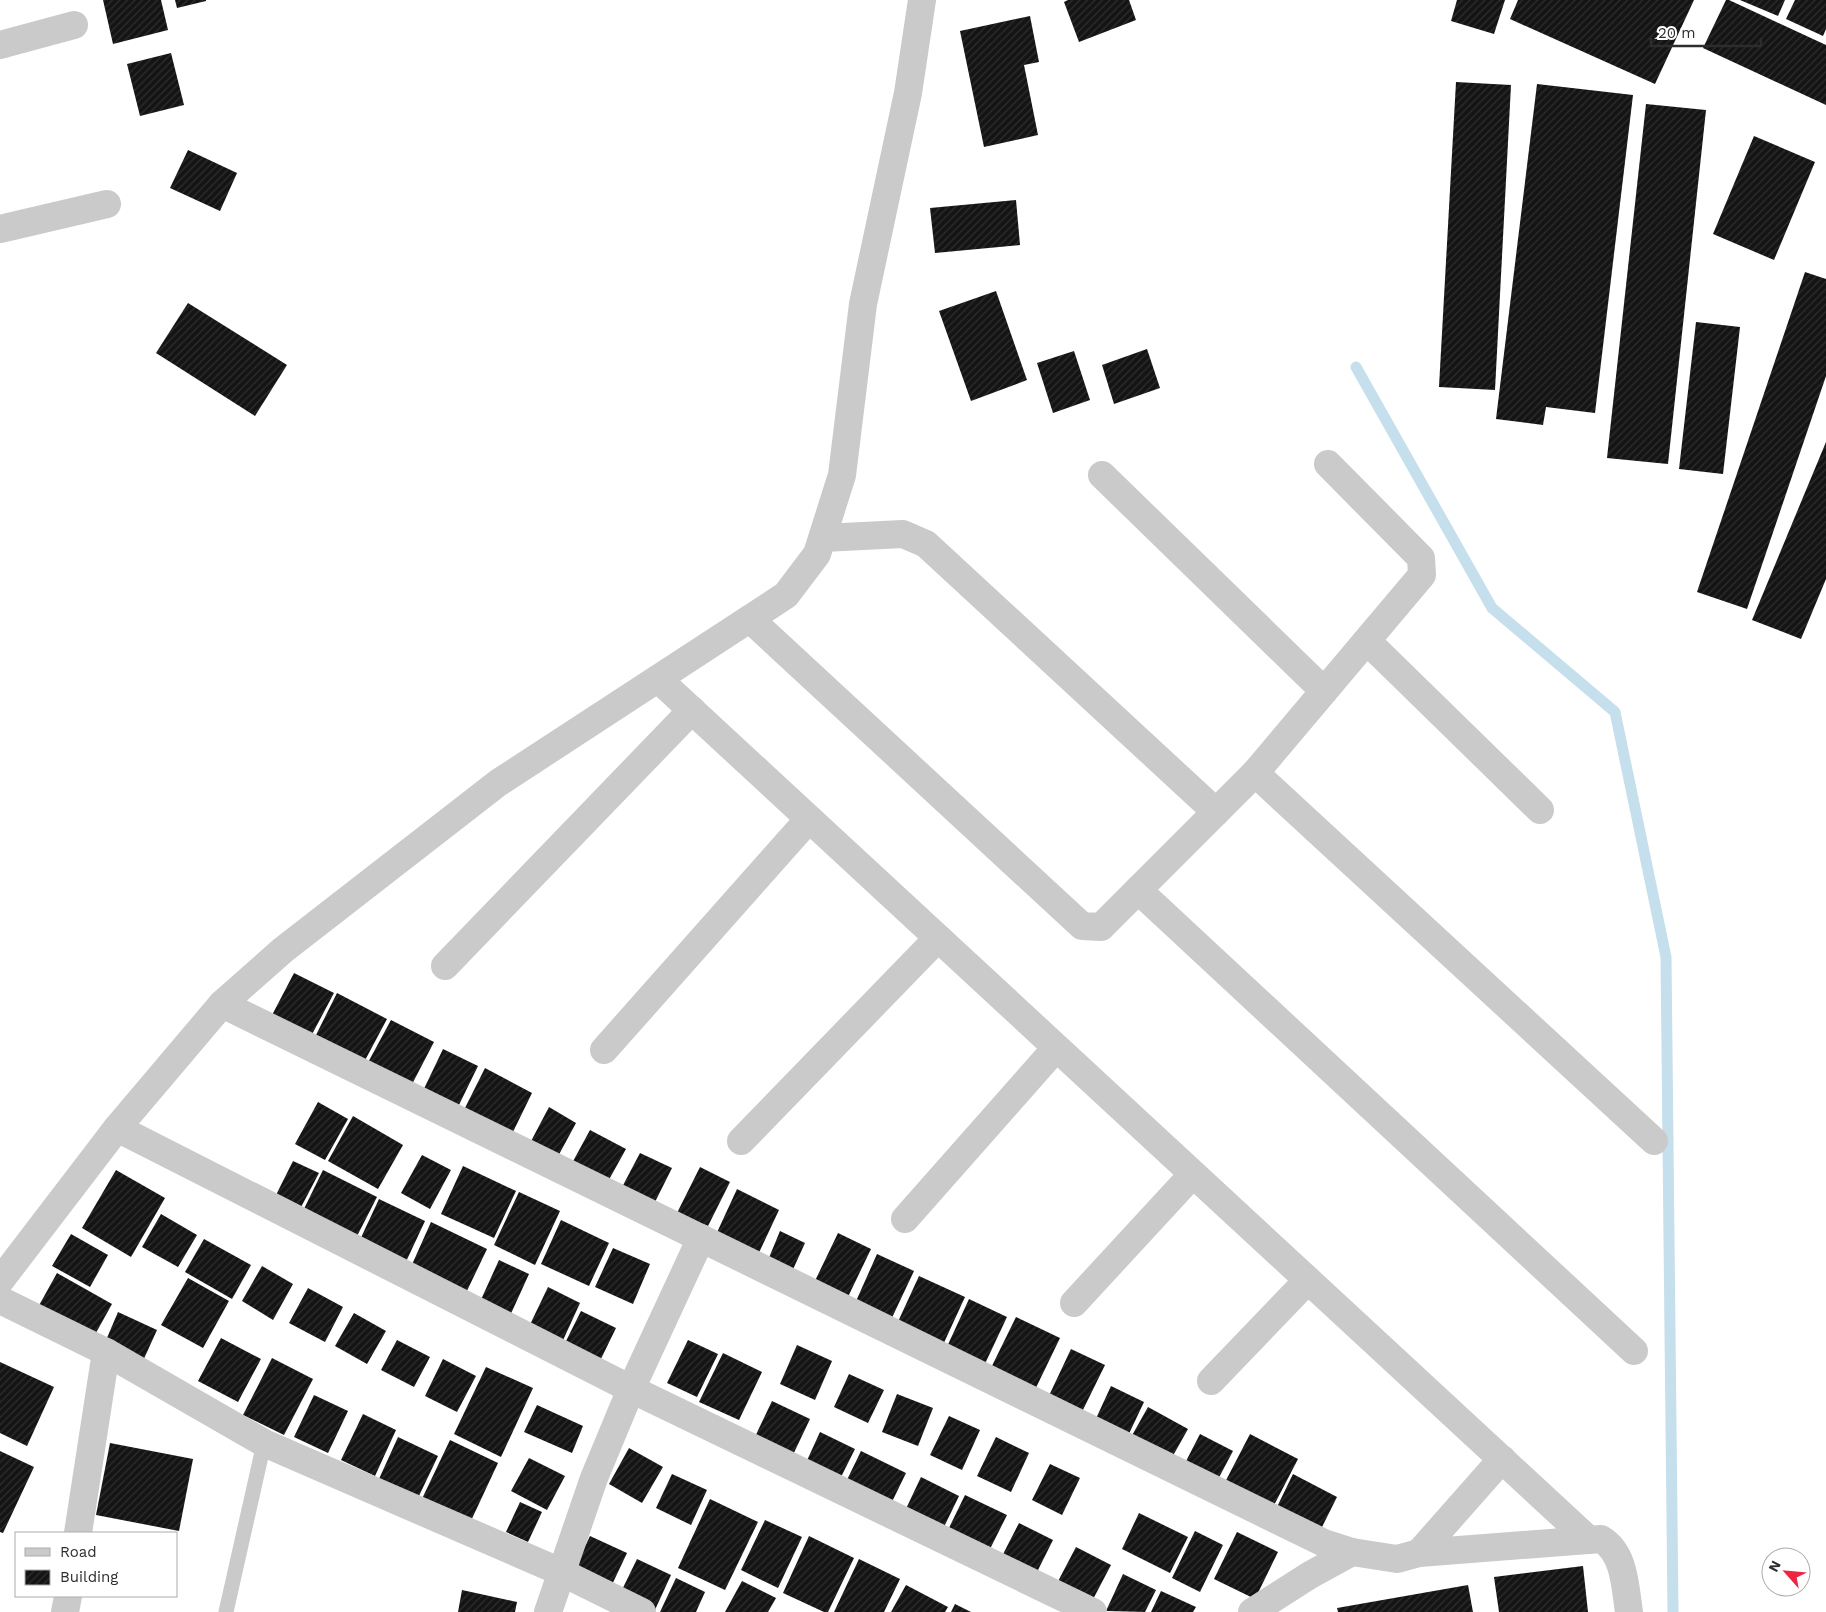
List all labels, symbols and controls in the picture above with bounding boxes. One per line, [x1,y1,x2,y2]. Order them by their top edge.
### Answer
scale bar [1651,15,1761,47]
text: 20 m [1658,24,1696,42]
legend [15,1532,178,1597]
text: Road [60,1543,97,1561]
north arrow [1761,1547,1811,1597]
text: N [1765,1558,1784,1574]
text: Building [60,1568,118,1586]

